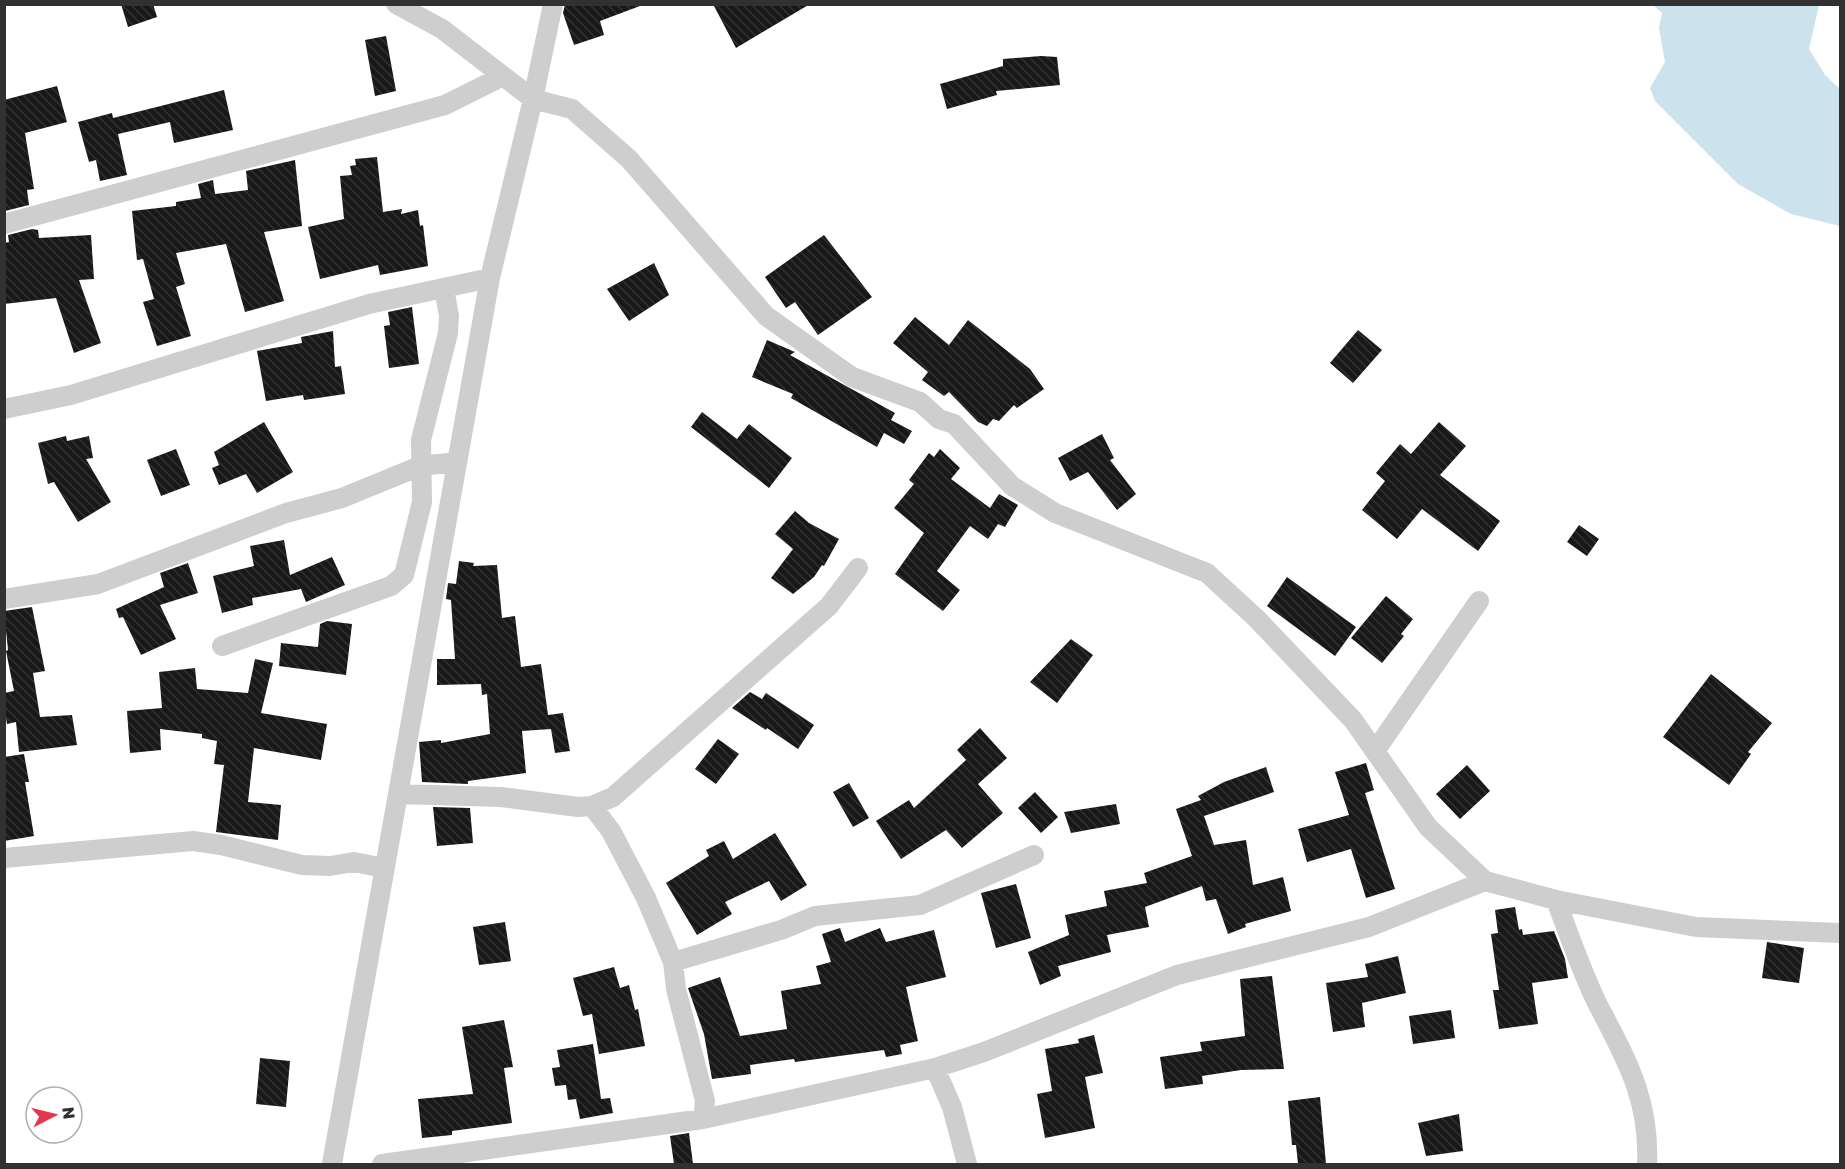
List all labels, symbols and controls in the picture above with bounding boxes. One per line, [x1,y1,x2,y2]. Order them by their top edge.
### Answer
north arrow [24,1085,84,1145]
text: N [58,1106,80,1120]

